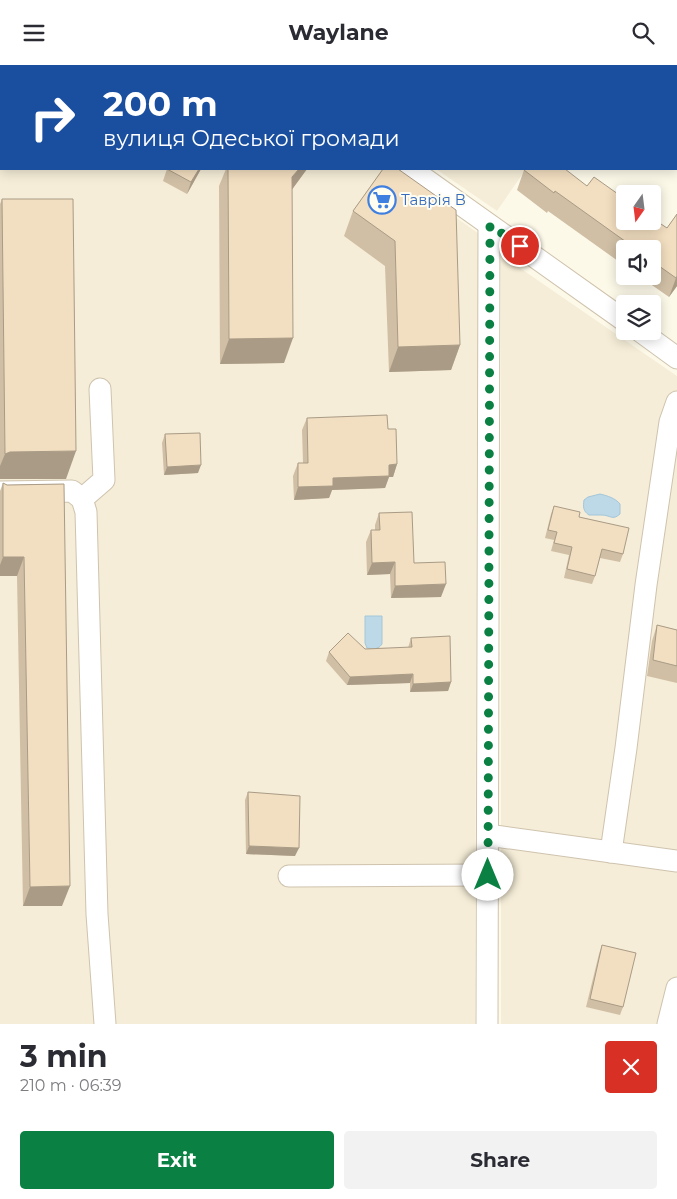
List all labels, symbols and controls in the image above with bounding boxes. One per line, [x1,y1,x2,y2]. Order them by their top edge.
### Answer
icon: menu [20,19,48,47]
text: Waylane [288,19,389,46]
icon: search [629,19,657,47]
text: 200 m [103,82,218,125]
icon: right [20,85,85,150]
text: вулиця Одеської громади [103,125,400,152]
supermarket icon: Таврія В [367,185,397,215]
north arrow [616,185,661,230]
map controls [616,185,661,340]
place label: Таврія В [401,190,466,209]
pin [499,225,541,267]
icon: arrive [506,232,534,260]
button: sound [616,240,661,285]
button: layers [616,295,661,340]
position arrow [461,848,513,900]
text: 3 min [20,1038,107,1075]
button: close [605,1041,657,1093]
text: 210 m · 06:39 [20,1076,122,1095]
button: Exit [20,1131,334,1189]
button: Share [344,1131,657,1189]

